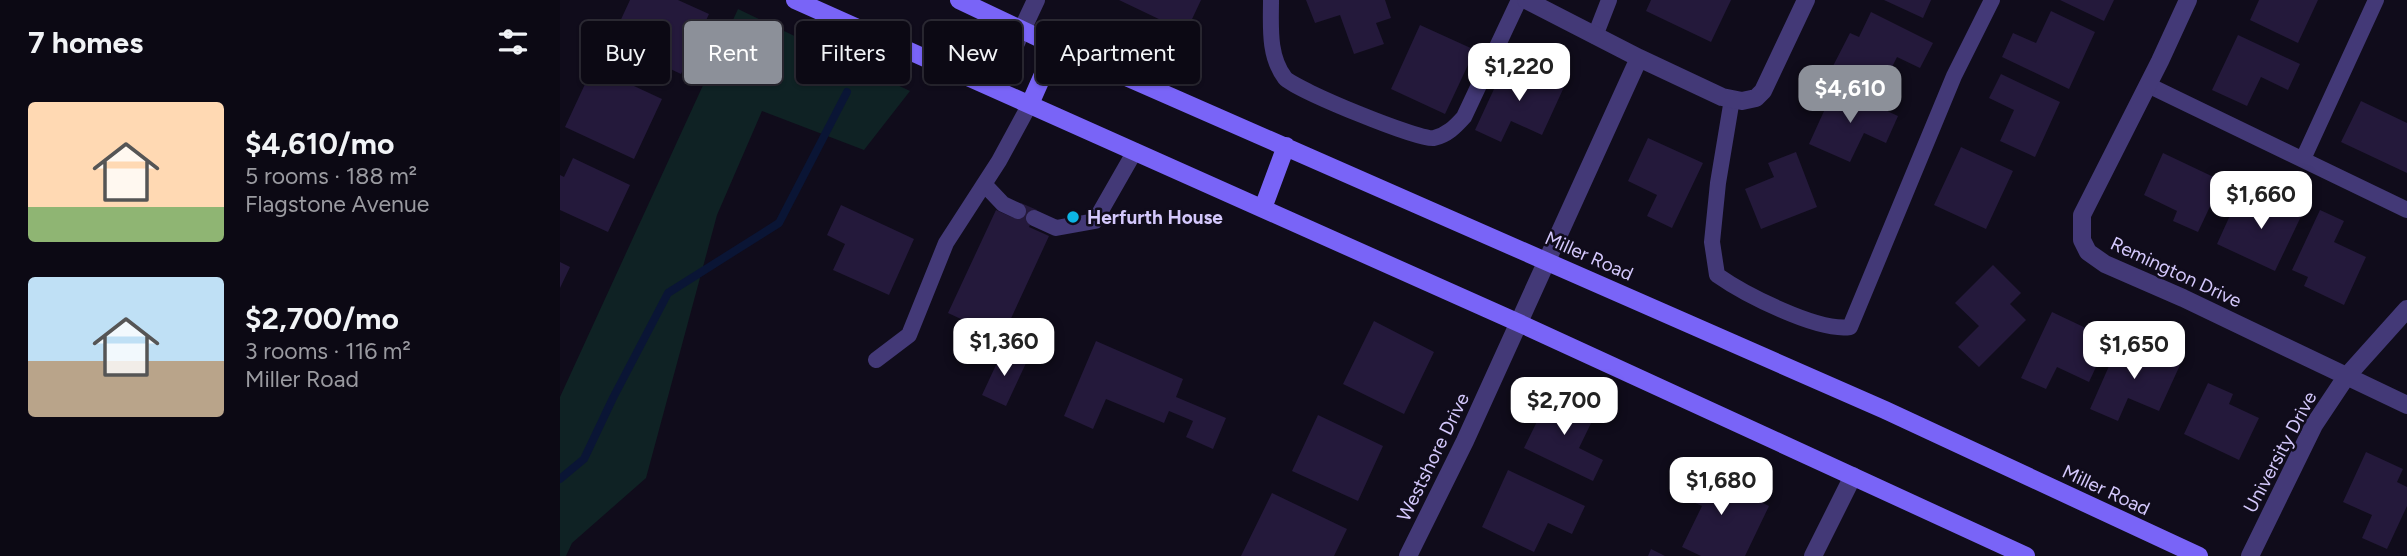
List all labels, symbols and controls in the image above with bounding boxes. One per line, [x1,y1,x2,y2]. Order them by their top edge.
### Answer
chip: Buy [581,21,670,84]
chip: Rent [684,21,782,84]
chip: Filters [796,21,910,84]
chip: New [924,21,1022,84]
chip: Apartment [1036,21,1200,84]
icon: filters [494,23,532,61]
text: 7 homes [28,24,143,61]
pin: $1,220 [1462,43,1576,103]
text: $1,220 [1484,52,1554,80]
pin: $4,610 [1793,66,1907,125]
text: $4,610 [1814,74,1886,102]
text: $4,610/mo [245,125,394,162]
icon: home [84,130,168,214]
text: 5 rooms · 188 m² [245,162,417,190]
pin: $1,660 [2204,172,2318,231]
text: $1,660 [2226,180,2296,208]
text: Flagstone Avenue [245,190,429,218]
place label: Herfurth House [1087,206,1223,229]
marker: Herfurth House [1065,209,1081,225]
street label: Miller Road [1541,226,1637,286]
street label: Remington Drive [2107,232,2245,312]
text: $2,700/mo [245,300,399,337]
icon: home [84,305,168,389]
pin: $1,360 [947,318,1061,378]
pin: $1,650 [2077,322,2191,381]
text: $1,360 [969,327,1039,355]
text: $1,650 [2099,330,2169,358]
text: 3 rooms · 116 m² [245,337,411,365]
text: Miller Road [245,365,359,393]
pin: $2,700 [1507,378,1621,437]
text: $2,700 [1527,386,1601,414]
street label: University Drive [2238,387,2322,517]
street label: Westshore Drive [1392,389,1474,525]
pin: $1,680 [1664,458,1778,517]
street label: Miller Road [2059,460,2153,520]
text: $1,680 [1686,466,1756,494]

